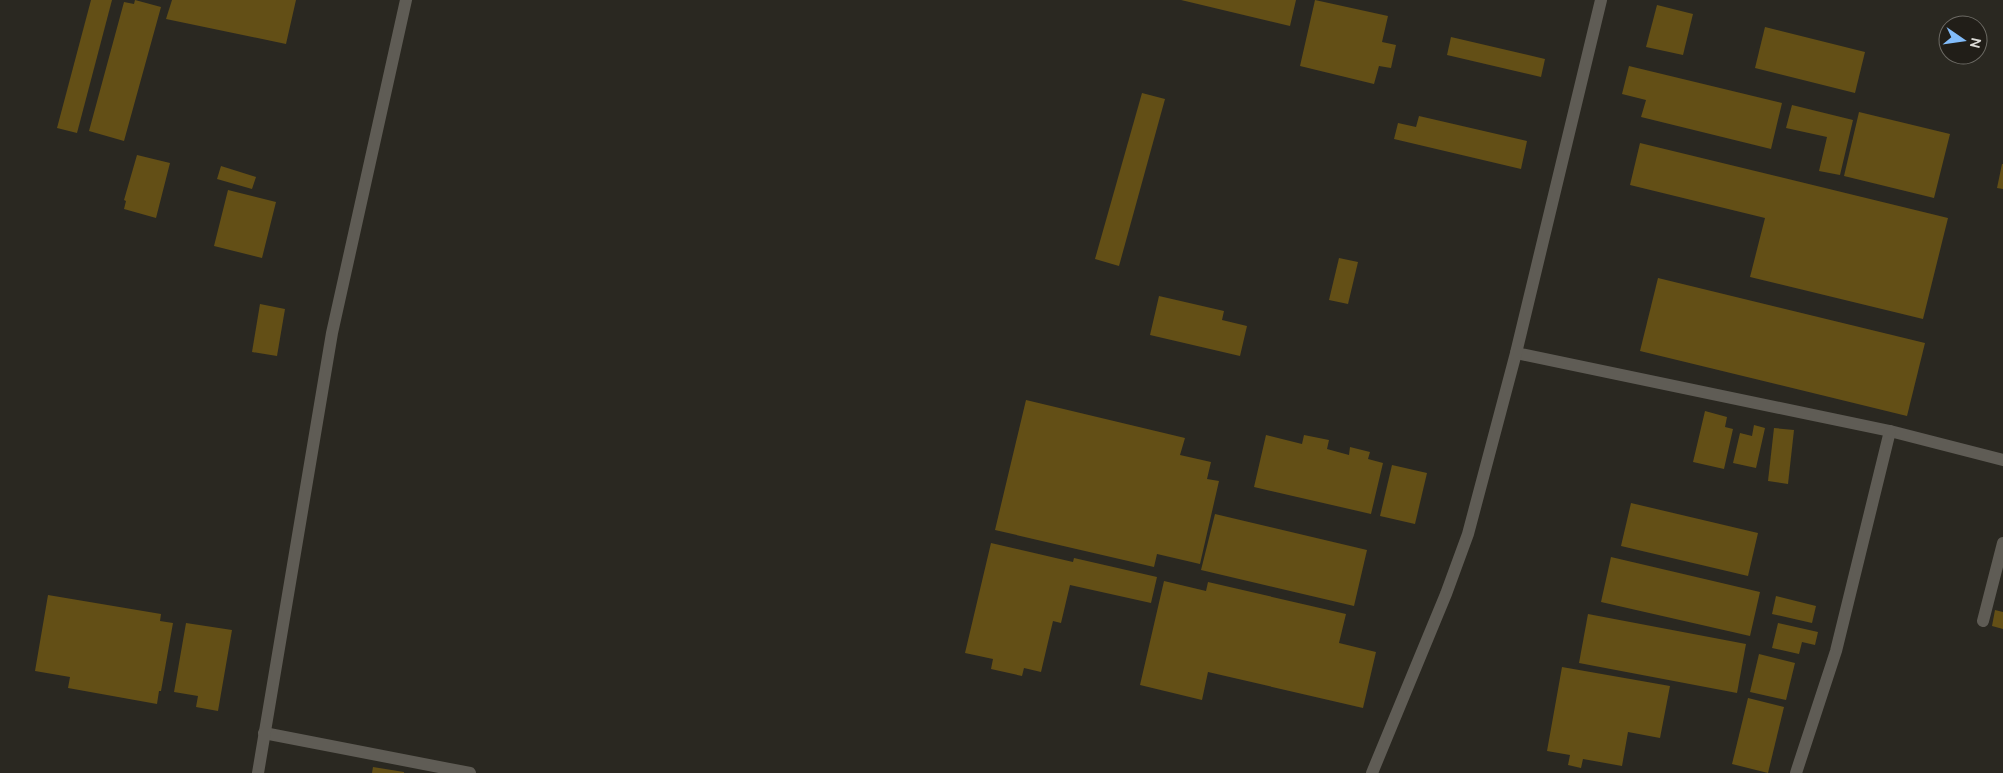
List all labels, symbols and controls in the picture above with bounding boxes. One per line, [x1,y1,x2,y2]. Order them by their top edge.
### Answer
north arrow [1938,15,1988,65]
text: N [1967,36,1985,50]

